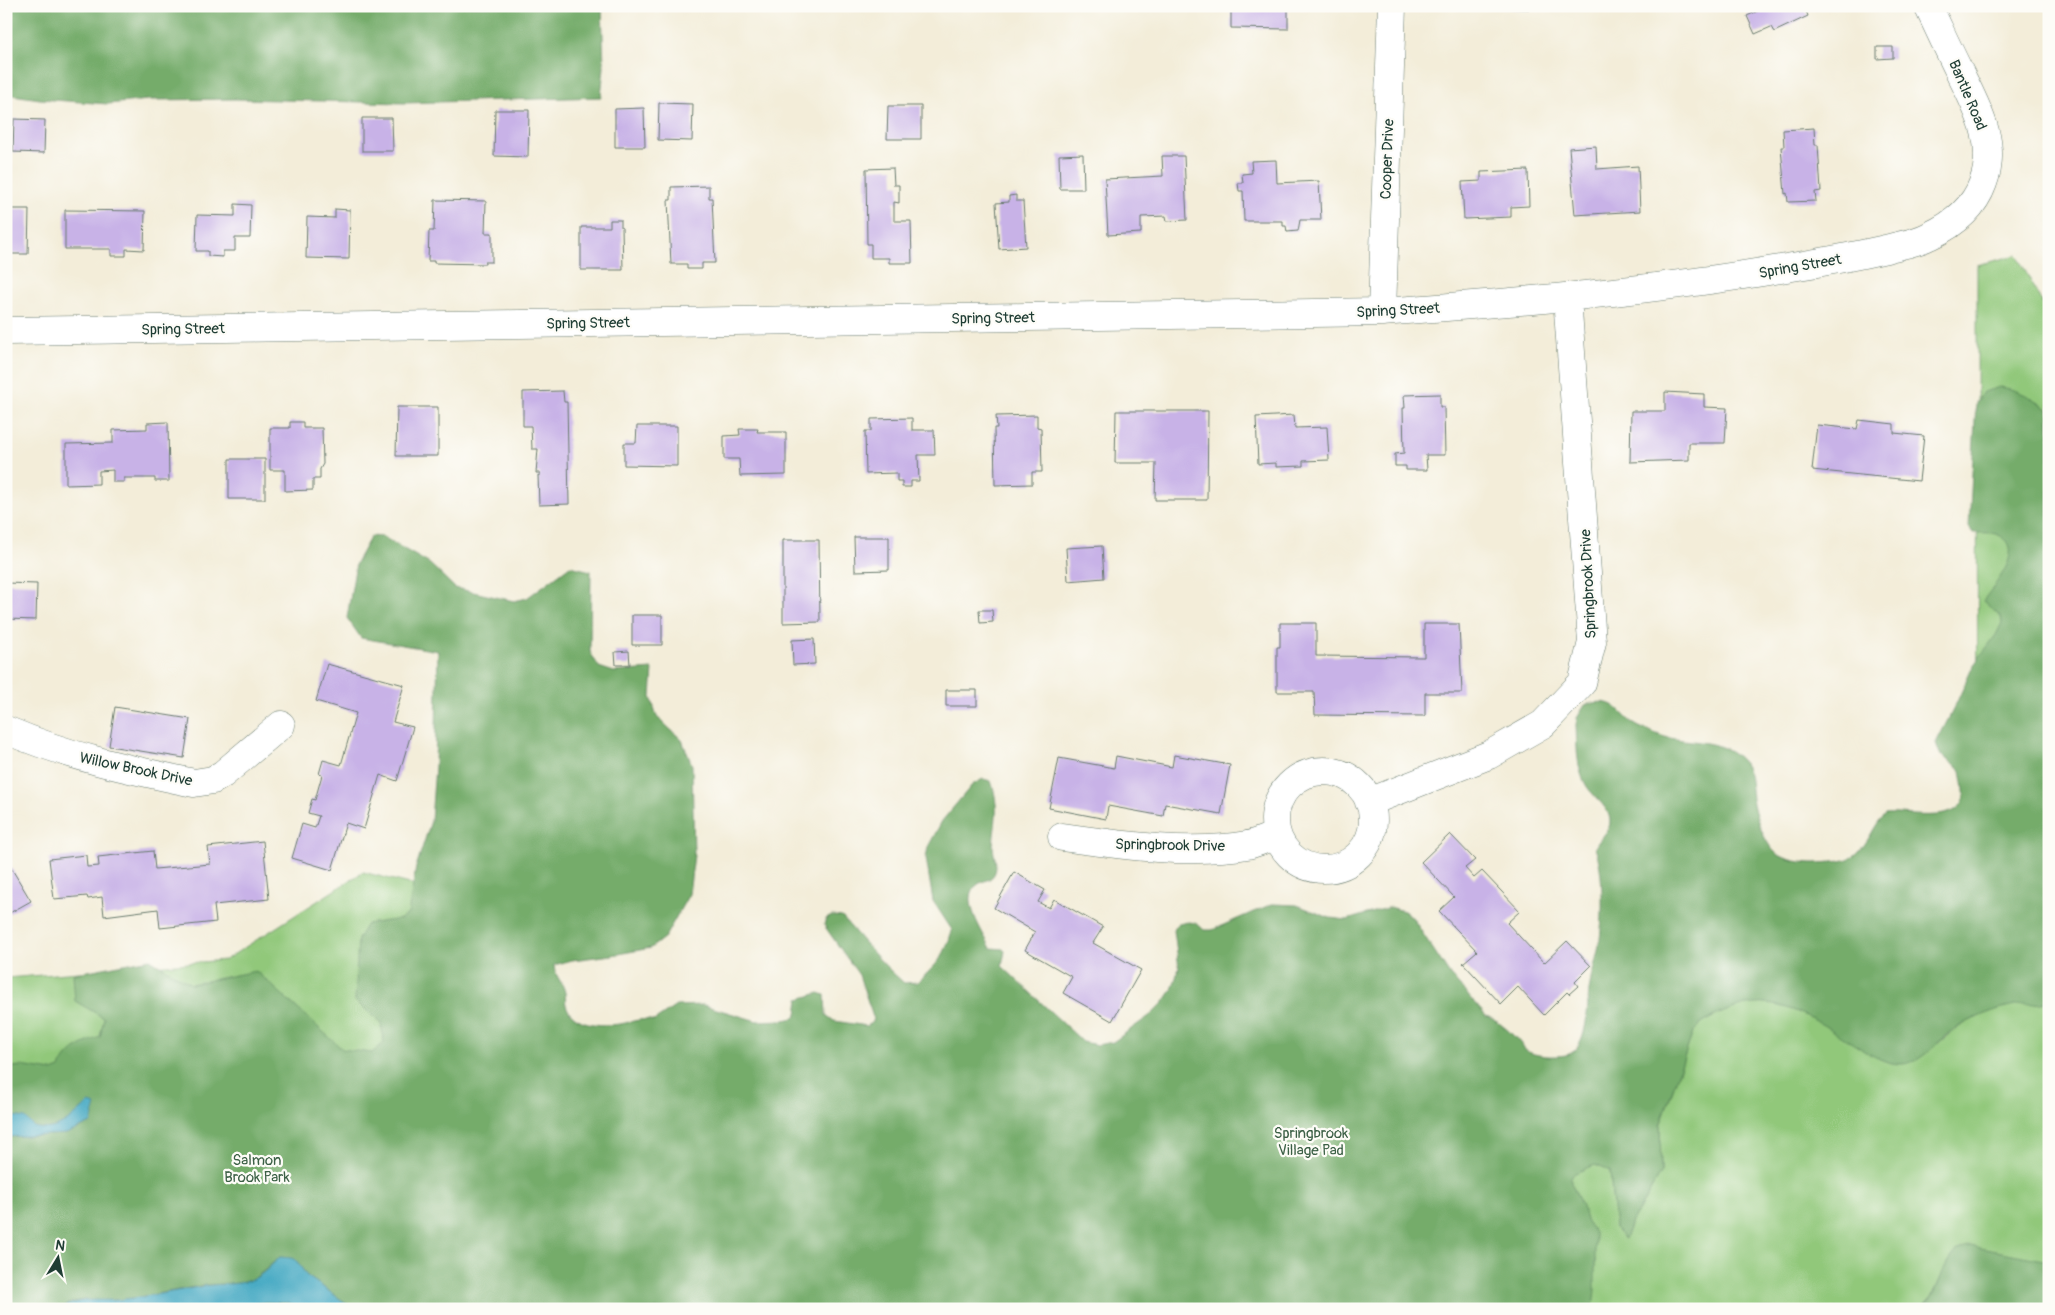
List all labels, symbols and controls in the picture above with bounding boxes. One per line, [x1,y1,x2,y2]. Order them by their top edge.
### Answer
street label: Bantle Road [1944,57,1991,133]
street label: Cooper Drive [1377,118,1398,200]
street label: Spring Street [1757,250,1844,283]
street label: Spring Street [1356,299,1441,322]
street label: Spring Street [951,308,1036,329]
street label: Spring Street [546,313,631,334]
street label: Spring Street [141,319,226,340]
street label: Springbrook Drive [1576,528,1601,639]
street label: Willow Brook Drive [78,748,195,791]
street label: Springbrook Drive [1115,835,1226,856]
park label: Springbrook Village Pad [1274,1124,1349,1160]
park label: Salmon Brook Park [224,1151,290,1187]
north arrow [32,1232,82,1282]
text: N [54,1236,66,1255]

